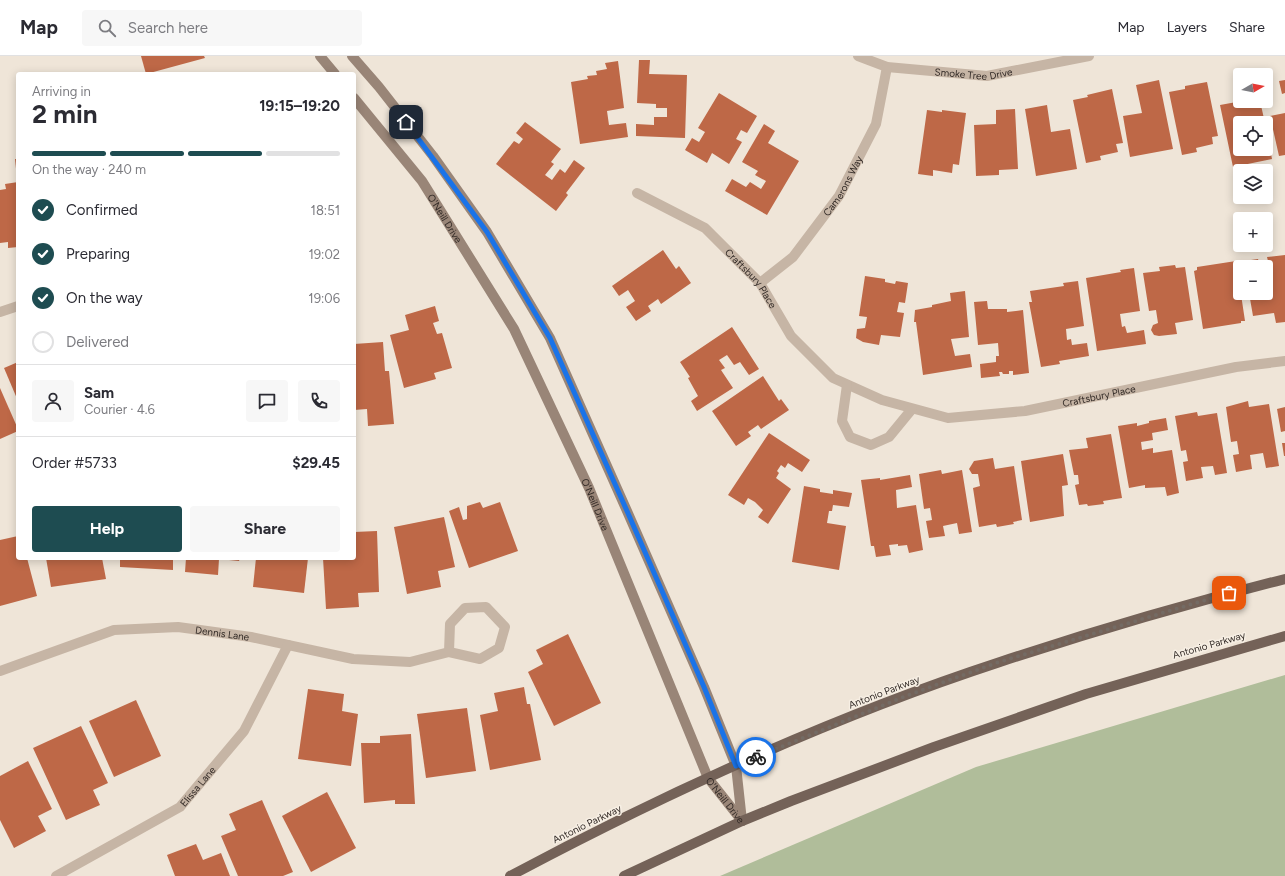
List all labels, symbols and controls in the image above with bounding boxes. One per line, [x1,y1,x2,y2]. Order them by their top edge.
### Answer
search box [82,10,362,46]
text: Map [20,16,58,39]
icon: search [96,17,118,39]
text: Search here [128,19,208,37]
text: Map [1117,19,1145,36]
text: Layers [1167,19,1207,36]
text: Share [1229,19,1265,36]
street label: Smoke Tree Drive [934,65,1014,83]
north arrow [1233,68,1273,108]
map controls [1233,68,1273,300]
text: Arriving in [32,84,91,99]
text: 19:15–19:20 [259,97,340,115]
text: 2 min [32,98,98,130]
pin [389,105,423,139]
icon: home [395,111,417,133]
button: locate [1233,116,1273,156]
street label: Camerons Way [820,153,865,219]
text: On the way · 240 m [32,162,146,177]
button: layers [1233,164,1273,204]
street label: O'Neill Drive [425,191,465,246]
icon: check [32,199,54,221]
text: Confirmed [66,201,138,219]
text: 18:51 [311,203,340,218]
button: + [1233,212,1273,252]
icon: check [32,243,54,265]
text: Preparing [66,245,130,263]
street label: Craftsbury Place [723,246,780,311]
text: 19:02 [308,247,340,262]
button: − [1233,260,1273,300]
icon: check [32,287,54,309]
text: On the way [66,289,143,307]
text: 19:06 [308,291,340,306]
text: Delivered [66,333,129,351]
button: person [32,380,74,422]
button: chat [246,380,288,422]
button: phone [298,380,340,422]
street label: Craftsbury Place [1061,382,1137,410]
text: Sam [84,384,114,402]
text: Courier · 4.6 [84,402,155,417]
text: Order #5733 [32,454,117,472]
text: $29.45 [292,454,340,472]
street label: O'Neill Drive [579,476,612,533]
button: Help [32,506,182,552]
button: Share [190,506,340,552]
pin [1212,576,1246,610]
icon: bag [1218,582,1240,604]
street label: Dennis Lane [195,623,251,643]
street label: Antonio Parkway [1171,628,1248,662]
street label: Antonio Parkway [847,672,922,712]
courier [736,737,776,777]
icon: bike [745,746,767,768]
street label: Elissa Lane [177,763,218,809]
street label: O'Neill Drive [703,774,748,826]
street label: Antonio Parkway [550,801,624,846]

